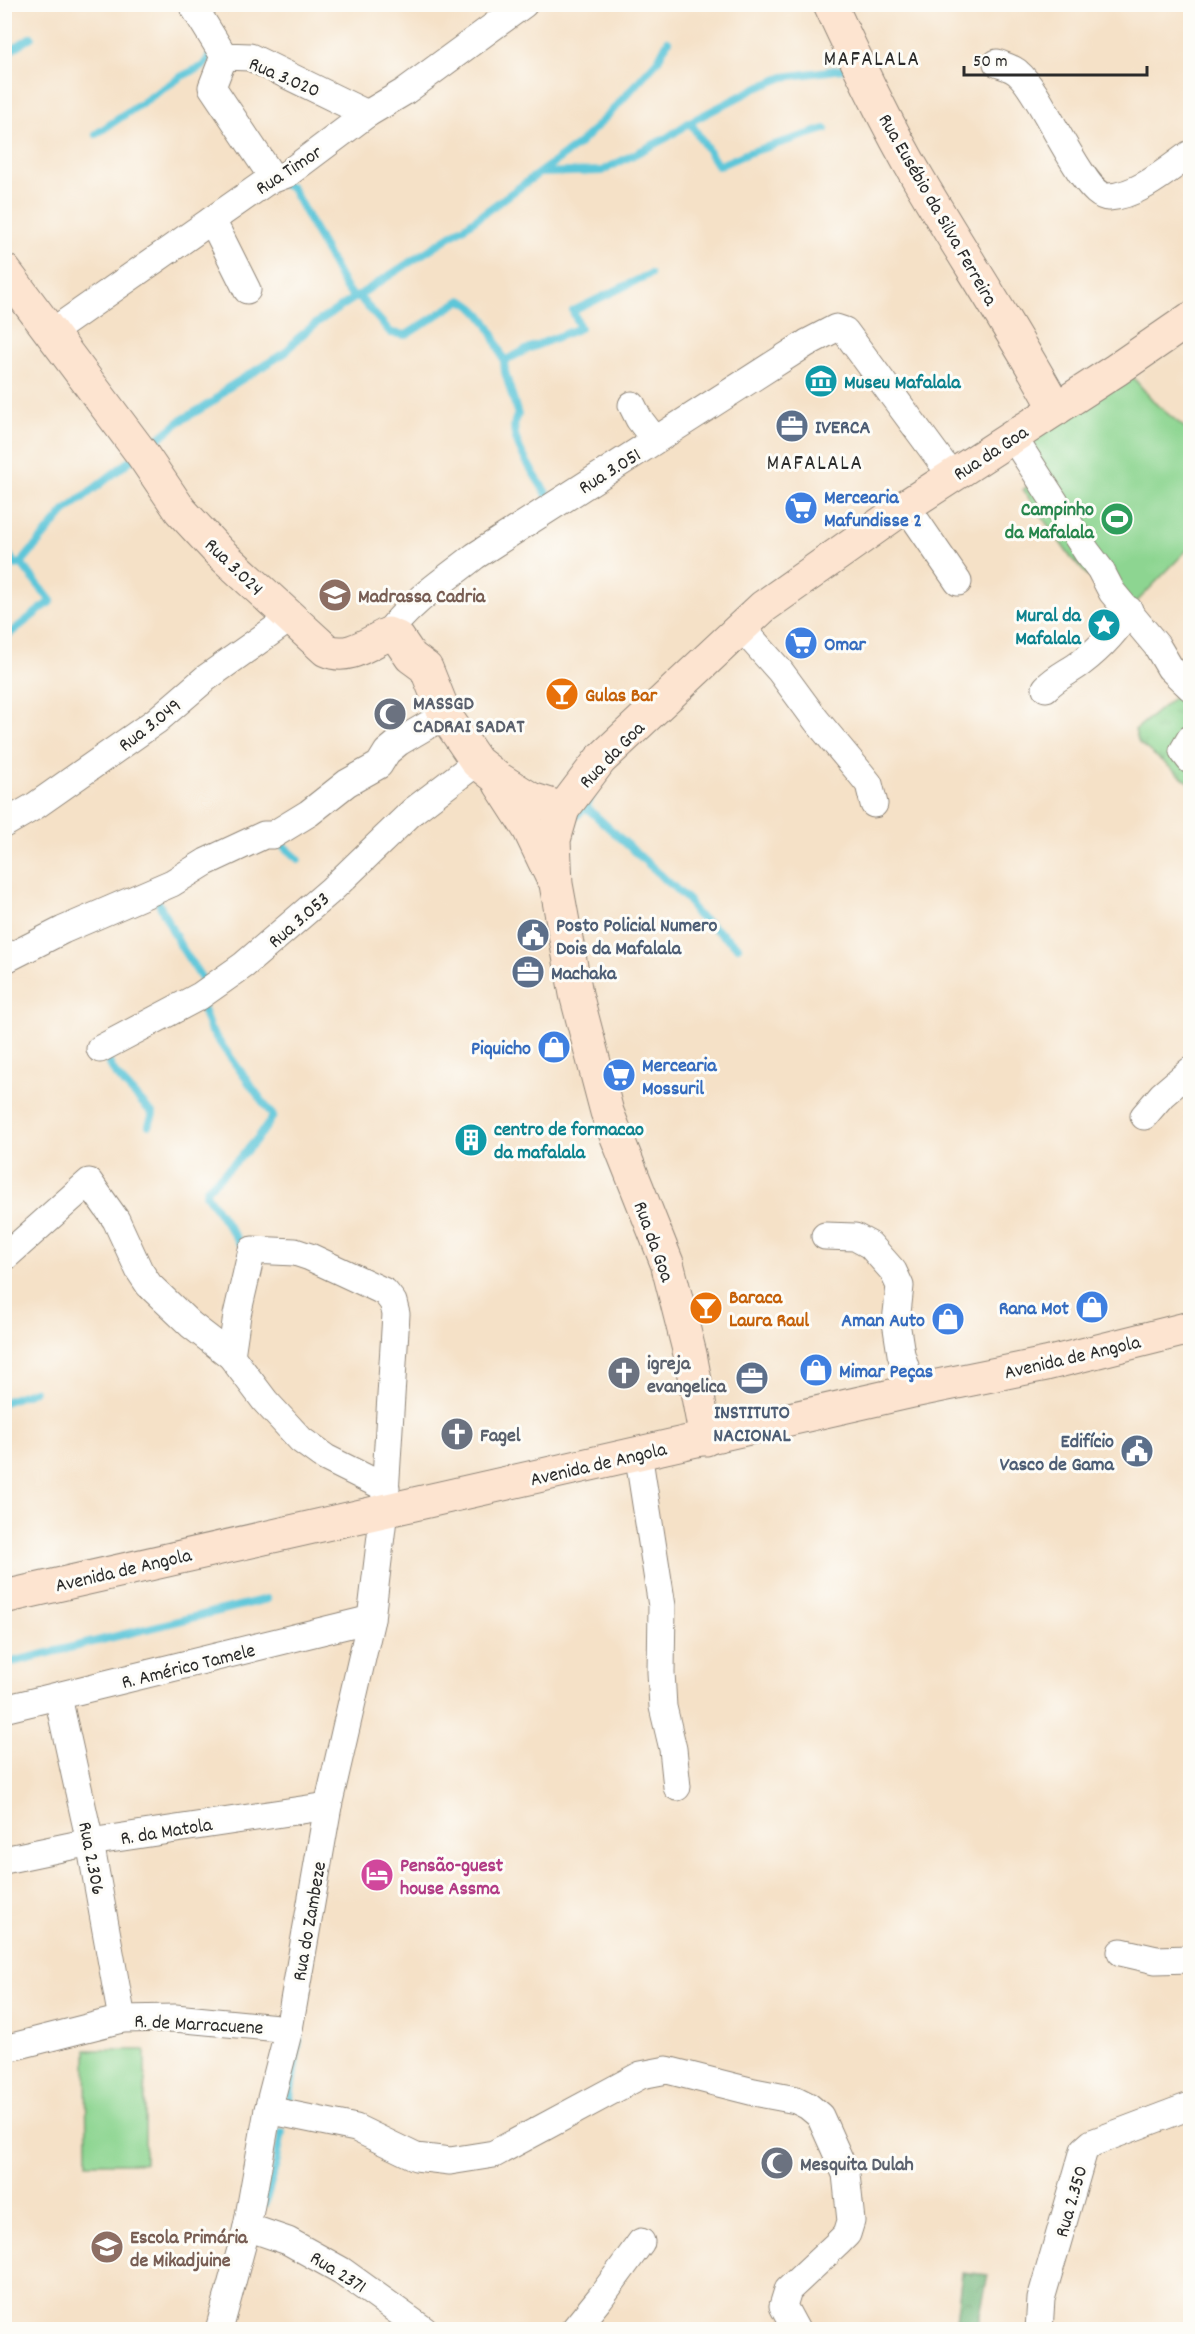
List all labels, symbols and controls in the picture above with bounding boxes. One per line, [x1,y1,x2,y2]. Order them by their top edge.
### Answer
scale bar [964,39,1147,77]
district label: MAFALALA [824,46,920,76]
text: 50 m [973,50,1008,75]
street label: Rua 3.020 [244,51,324,106]
street label: Rua Eusébio da Silva Ferreira [870,109,1003,312]
street label: Rua Timor [251,139,329,203]
museum icon: Museu Mafalala [803,363,839,399]
place label: Museu Mafalala [844,370,961,398]
office icon: IVERCA [774,408,810,444]
place label: IVERCA [815,415,871,443]
street label: Rua da Goa [949,420,1035,489]
street label: Rua 3.051 [574,442,647,503]
district label: MAFALALA [767,450,863,480]
place label: Mercearia Mafundisse 2 [824,485,922,536]
supermarket icon: Mercearia Mafundisse 2 [783,490,819,526]
place label: Campinho da Mafalala [1005,497,1095,548]
sports icon: Campinho da Mafalala [1099,501,1135,537]
street label: Rua 3.024 [197,533,269,603]
school or university icon: Madrassa Cadria [317,577,353,613]
place label: Madrassa Cadria [358,584,486,612]
place label: Mural da Mafalala [1015,603,1082,654]
place icon: Mural da Mafalala [1086,607,1122,643]
supermarket icon: Omar [783,625,819,661]
place label: Omar [824,632,867,660]
bar icon: Gulas Bar [544,676,580,712]
place label: Gulas Bar [585,683,658,711]
place label: MASSGD CADRAI SADAT [413,691,526,742]
street label: Rua 3.049 [114,693,188,760]
mosque icon: MASSGD CADRAI SADAT [372,696,408,732]
street label: Rua da Goa [574,716,653,796]
street label: Rua 3.053 [263,887,337,956]
place label: Posto Policial Numero Dois da Mafalala [556,913,718,964]
public building icon: Posto Policial Numero Dois da Mafalala [515,917,551,953]
office icon: Machaka [510,954,546,990]
place label: Machaka [551,961,617,989]
shop icon: Piquicho [536,1029,572,1065]
place label: Piquicho [471,1036,531,1064]
place label: Mercearia Mossuril [642,1053,717,1104]
supermarket icon: Mercearia Mossuril [601,1057,637,1093]
place label: centro de formacao da mafalala [494,1117,644,1168]
building icon: centro de formacao da mafalala [453,1122,489,1158]
street label: Rua da Goa [625,1198,680,1287]
place label: Baraca Laura Raul [729,1285,809,1336]
shop icon: Rana Mot [1074,1289,1110,1325]
bar icon: Baraca Laura Raul [688,1290,724,1326]
place label: Rana Mot [999,1296,1070,1324]
shop icon: Aman Auto [930,1301,966,1337]
place label: Aman Auto [841,1308,925,1336]
street label: Avenida de Angola [1002,1330,1144,1388]
place label: igreja evangelica [647,1351,727,1402]
shop icon: Mimar Peças [798,1352,834,1388]
church icon: igreja evangelica [606,1355,642,1391]
place label: Mimar Peças [839,1359,933,1387]
office icon: INSTITUTO NACIONAL [734,1360,770,1396]
place label: INSTITUTO NACIONAL [713,1400,791,1451]
church icon: Fagel [439,1416,475,1452]
place label: Fagel [480,1423,521,1451]
place label: Edifício Vasco de Gama [1000,1429,1115,1480]
public building icon: Edifício Vasco de Gama [1119,1433,1155,1469]
street label: Avenida de Angola [528,1437,670,1495]
street label: Avenida de Angola [53,1543,195,1601]
street label: R. Américo Tamele [119,1638,259,1698]
street label: R. da Matola [119,1812,215,1854]
street label: Rua 2.306 [69,1820,111,1898]
place label: Pensão-guest house Assma [400,1853,504,1904]
hotel icon: Pensão-guest house Assma [359,1857,395,1893]
street label: Rua do Zambeze [287,1859,335,1984]
street label: R. de Marracuene [134,2009,264,2043]
mosque icon: Mesquita Dulah [759,2145,795,2181]
place label: Mesquita Dulah [800,2152,914,2180]
street label: Rua 2.350 [1049,2163,1096,2241]
place label: Escola Primária de Mikadjuine [130,2225,248,2276]
school or university icon: Escola Primária de Mikadjuine [89,2229,125,2265]
street label: Rua 2371 [304,2245,371,2302]

